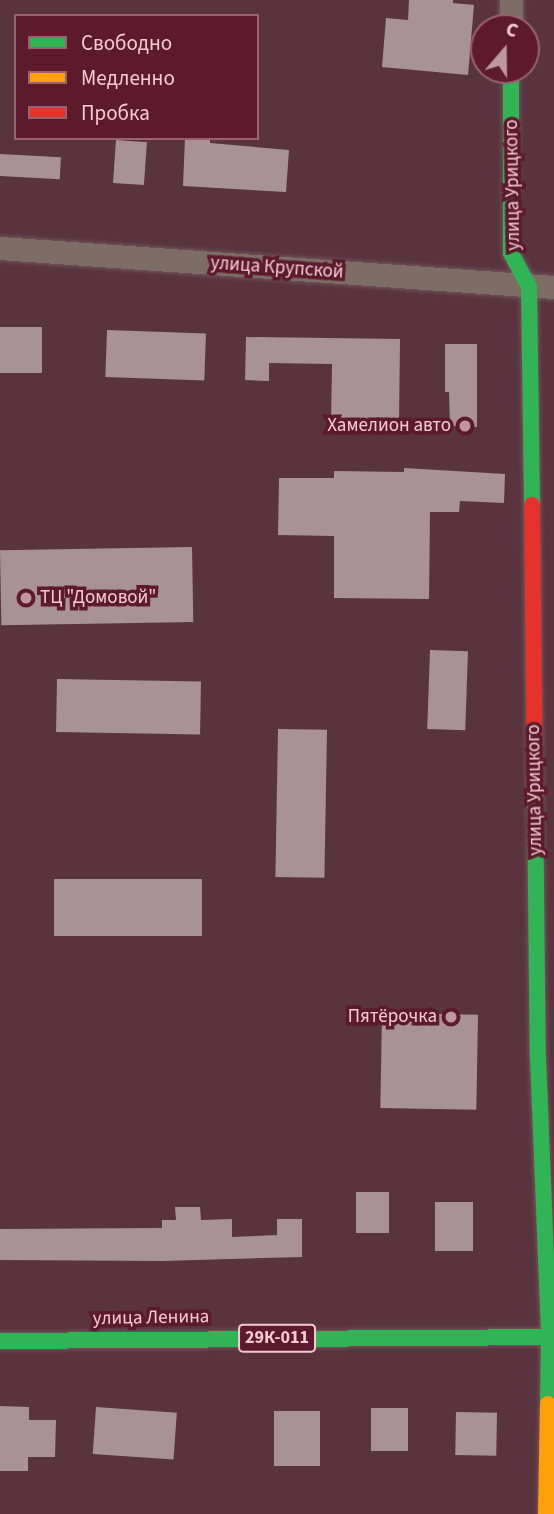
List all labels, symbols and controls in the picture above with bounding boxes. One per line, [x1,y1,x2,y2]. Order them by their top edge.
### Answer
legend [14,14,259,140]
north arrow [470,14,540,84]
text: С [502,16,521,45]
text: Свободно [81,28,172,58]
text: Медленно [81,63,175,93]
text: Пробка [81,98,150,128]
street label: улица Урицкого [500,119,526,251]
street label: улица Крупской [210,252,344,284]
place label: Хамелион авто [327,415,451,437]
marker: Хамелион авто [457,418,473,434]
place label: ТЦ "Домовой" [40,587,156,609]
marker: ТЦ "Домовой" [18,590,34,606]
street label: улица Урицкого [522,724,548,856]
place label: Пятёрочка [348,1006,437,1028]
marker: Пятёрочка [443,1009,459,1025]
street label: улица Ленина [92,1306,210,1330]
road number: 29К-011 [237,1324,317,1352]

